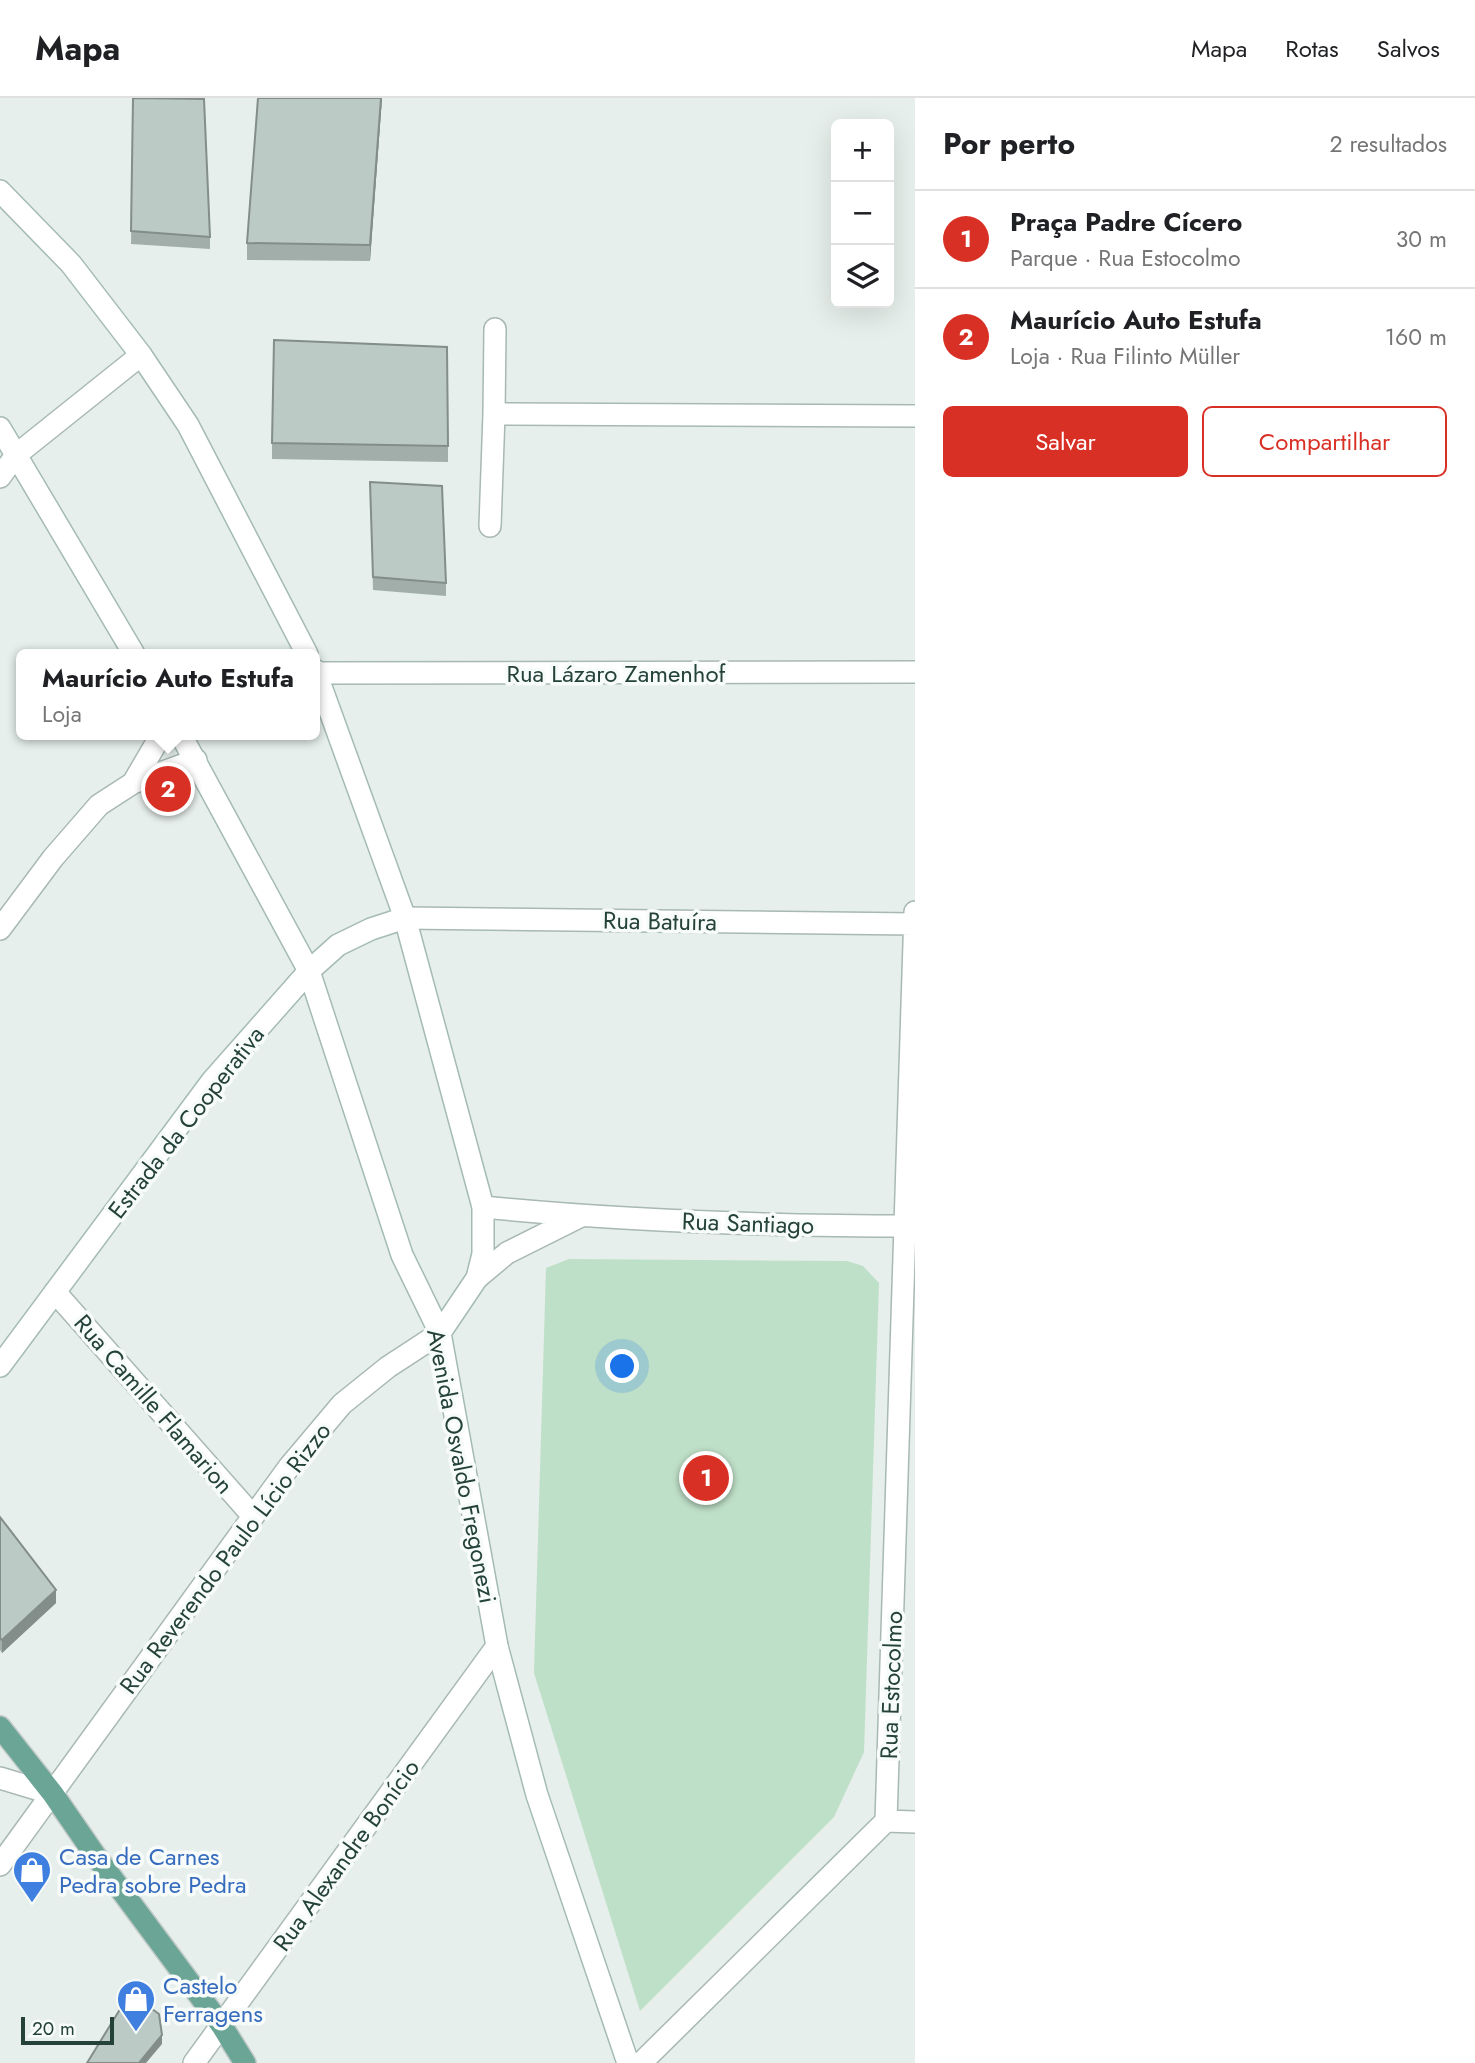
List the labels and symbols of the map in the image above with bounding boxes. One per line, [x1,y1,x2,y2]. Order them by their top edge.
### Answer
street label: Rua Lázaro Zamenhof [507,656,727,691]
pin: 2 [145,763,191,815]
street label: Rua Batuíra [603,903,717,939]
street label: Estrada da Cooperativa [100,1018,272,1226]
street label: Rua Santiago [681,1203,815,1243]
street label: Rua Camille Flamarion [66,1307,242,1501]
street label: Avenida Osvaldo Fregonezi [418,1326,506,1606]
your location [605,1349,639,1383]
street label: Rua Reverendo Paulo Lício Rizzo [111,1415,339,1701]
pin: 1 [683,1452,729,1504]
street label: Rua Estocolmo [871,1610,911,1760]
street label: Rua Alexandre Bonício [264,1752,428,1958]
place label: Casa de Carnes Pedra sobre Pedra [59,1839,247,1902]
shop icon: Casa de Carnes Pedra sobre Pedra [11,1849,53,1904]
place label: Castelo Ferragens [163,1968,263,2031]
shop icon: Castelo Ferragens [115,1978,157,2033]
scale bar [21,2014,114,2046]

